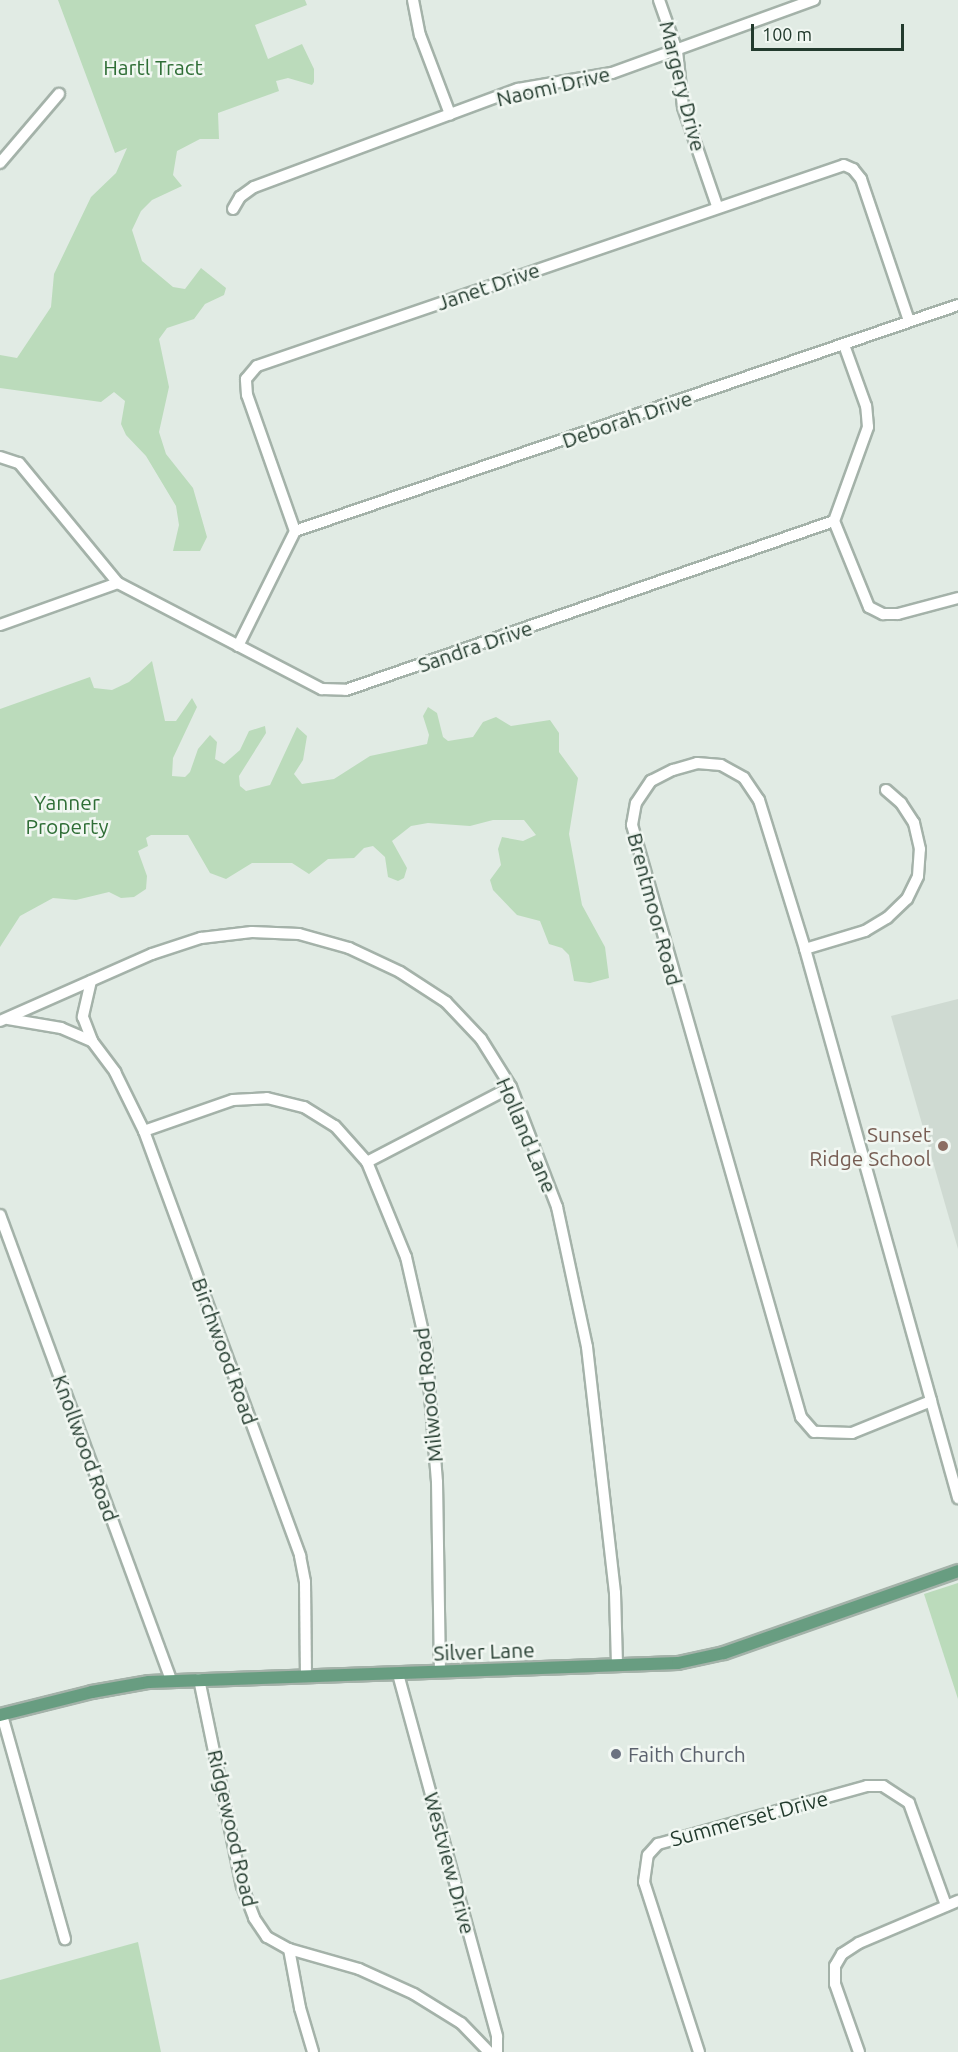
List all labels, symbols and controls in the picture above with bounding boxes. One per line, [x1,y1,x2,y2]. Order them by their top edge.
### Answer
scale bar [754,12,907,50]
street label: Margery Drive [655,18,711,154]
text: 100 m [762,24,812,44]
park label: Hartl Tract [103,54,203,80]
street label: Naomi Drive [494,61,612,111]
street label: Janet Drive [433,257,543,315]
street label: Deborah Drive [559,385,695,453]
street label: Sandra Drive [415,615,535,677]
park label: Yanner Property [25,789,109,839]
street label: Brentmoor Road [623,830,687,988]
street label: Holland Lane [491,1073,563,1197]
place label: Sunset Ridge School [809,1121,931,1171]
marker: Sunset Ridge School [936,1139,950,1153]
street label: Birchwood Road [187,1274,263,1428]
street label: Milwood Road [408,1326,448,1464]
street label: Knollwood Road [48,1371,124,1525]
street label: Silver Lane [433,1637,535,1665]
place label: Faith Church [628,1741,746,1767]
street label: Ridgewood Road [203,1747,263,1909]
marker: Faith Church [609,1747,623,1761]
street label: Summerset Drive [667,1785,831,1851]
street label: Westview Drive [419,1789,481,1937]

